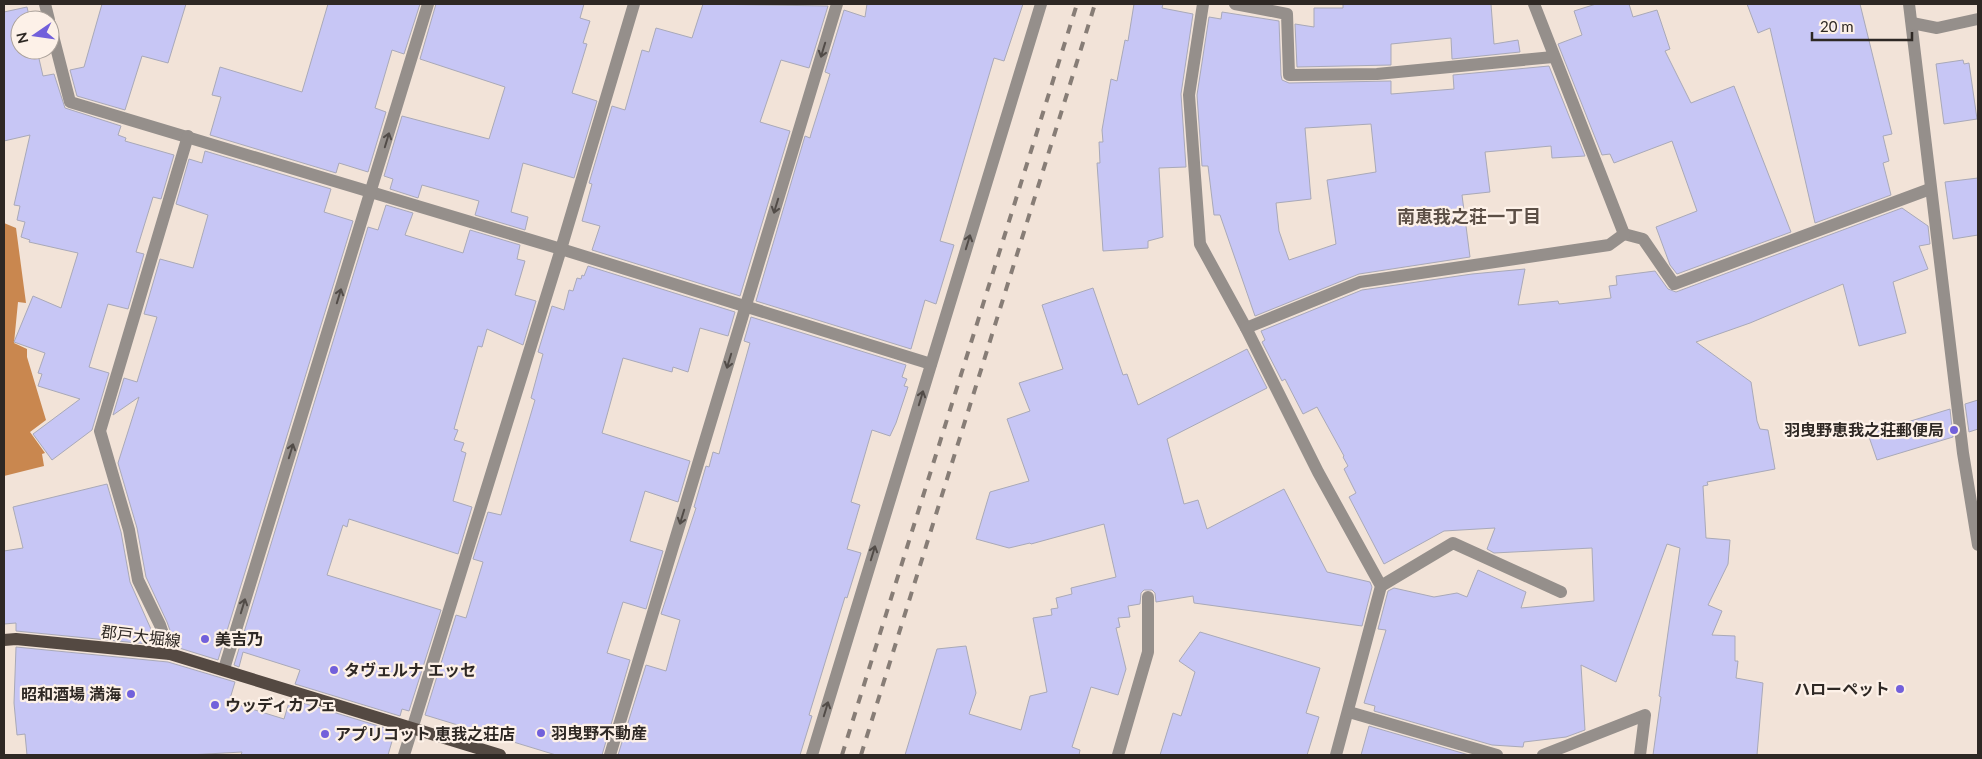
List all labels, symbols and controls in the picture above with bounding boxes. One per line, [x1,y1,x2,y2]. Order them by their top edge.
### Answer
north arrow [10,10,60,60]
scale bar [1812,10,1912,42]
text: 20 m [1820,17,1854,35]
text: N [12,31,31,45]
one-way arrow [817,42,827,58]
one-way arrow [382,132,392,148]
one-way arrow [770,198,780,214]
district label: 南恵我之荘一丁目 [1397,205,1541,227]
one-way arrow [964,235,974,251]
one-way arrow [335,288,345,304]
one-way arrow [723,353,733,369]
one-way arrow [916,390,926,406]
place label: 羽曳野恵我之荘郵便局 [1784,420,1944,439]
marker: 羽曳野恵我之荘郵便局 [1948,424,1960,436]
one-way arrow [287,443,297,459]
one-way arrow [676,509,686,525]
one-way arrow [869,546,879,562]
one-way arrow [239,598,249,614]
street label: 郡戸大堀線 [100,621,182,650]
place label: 美吉乃 [215,629,263,648]
marker: 美吉乃 [199,633,211,645]
place label: タヴェルナ エッセ [344,660,476,679]
marker: タヴェルナ エッセ [328,664,340,676]
place label: ハローペット [1794,679,1890,698]
marker: ハローペット [1894,683,1906,695]
place label: 昭和酒場 満海 [21,684,121,703]
marker: 昭和酒場 満海 [125,688,137,700]
place label: ウッディカフェ [225,695,336,714]
marker: ウッディカフェ [209,699,221,711]
one-way arrow [822,701,831,717]
place label: 羽曳野不動産 [551,723,647,742]
place label: アプリコット 恵我之荘店 [335,724,515,743]
marker: 羽曳野不動産 [535,727,547,739]
marker: アプリコット 恵我之荘店 [319,728,331,740]

